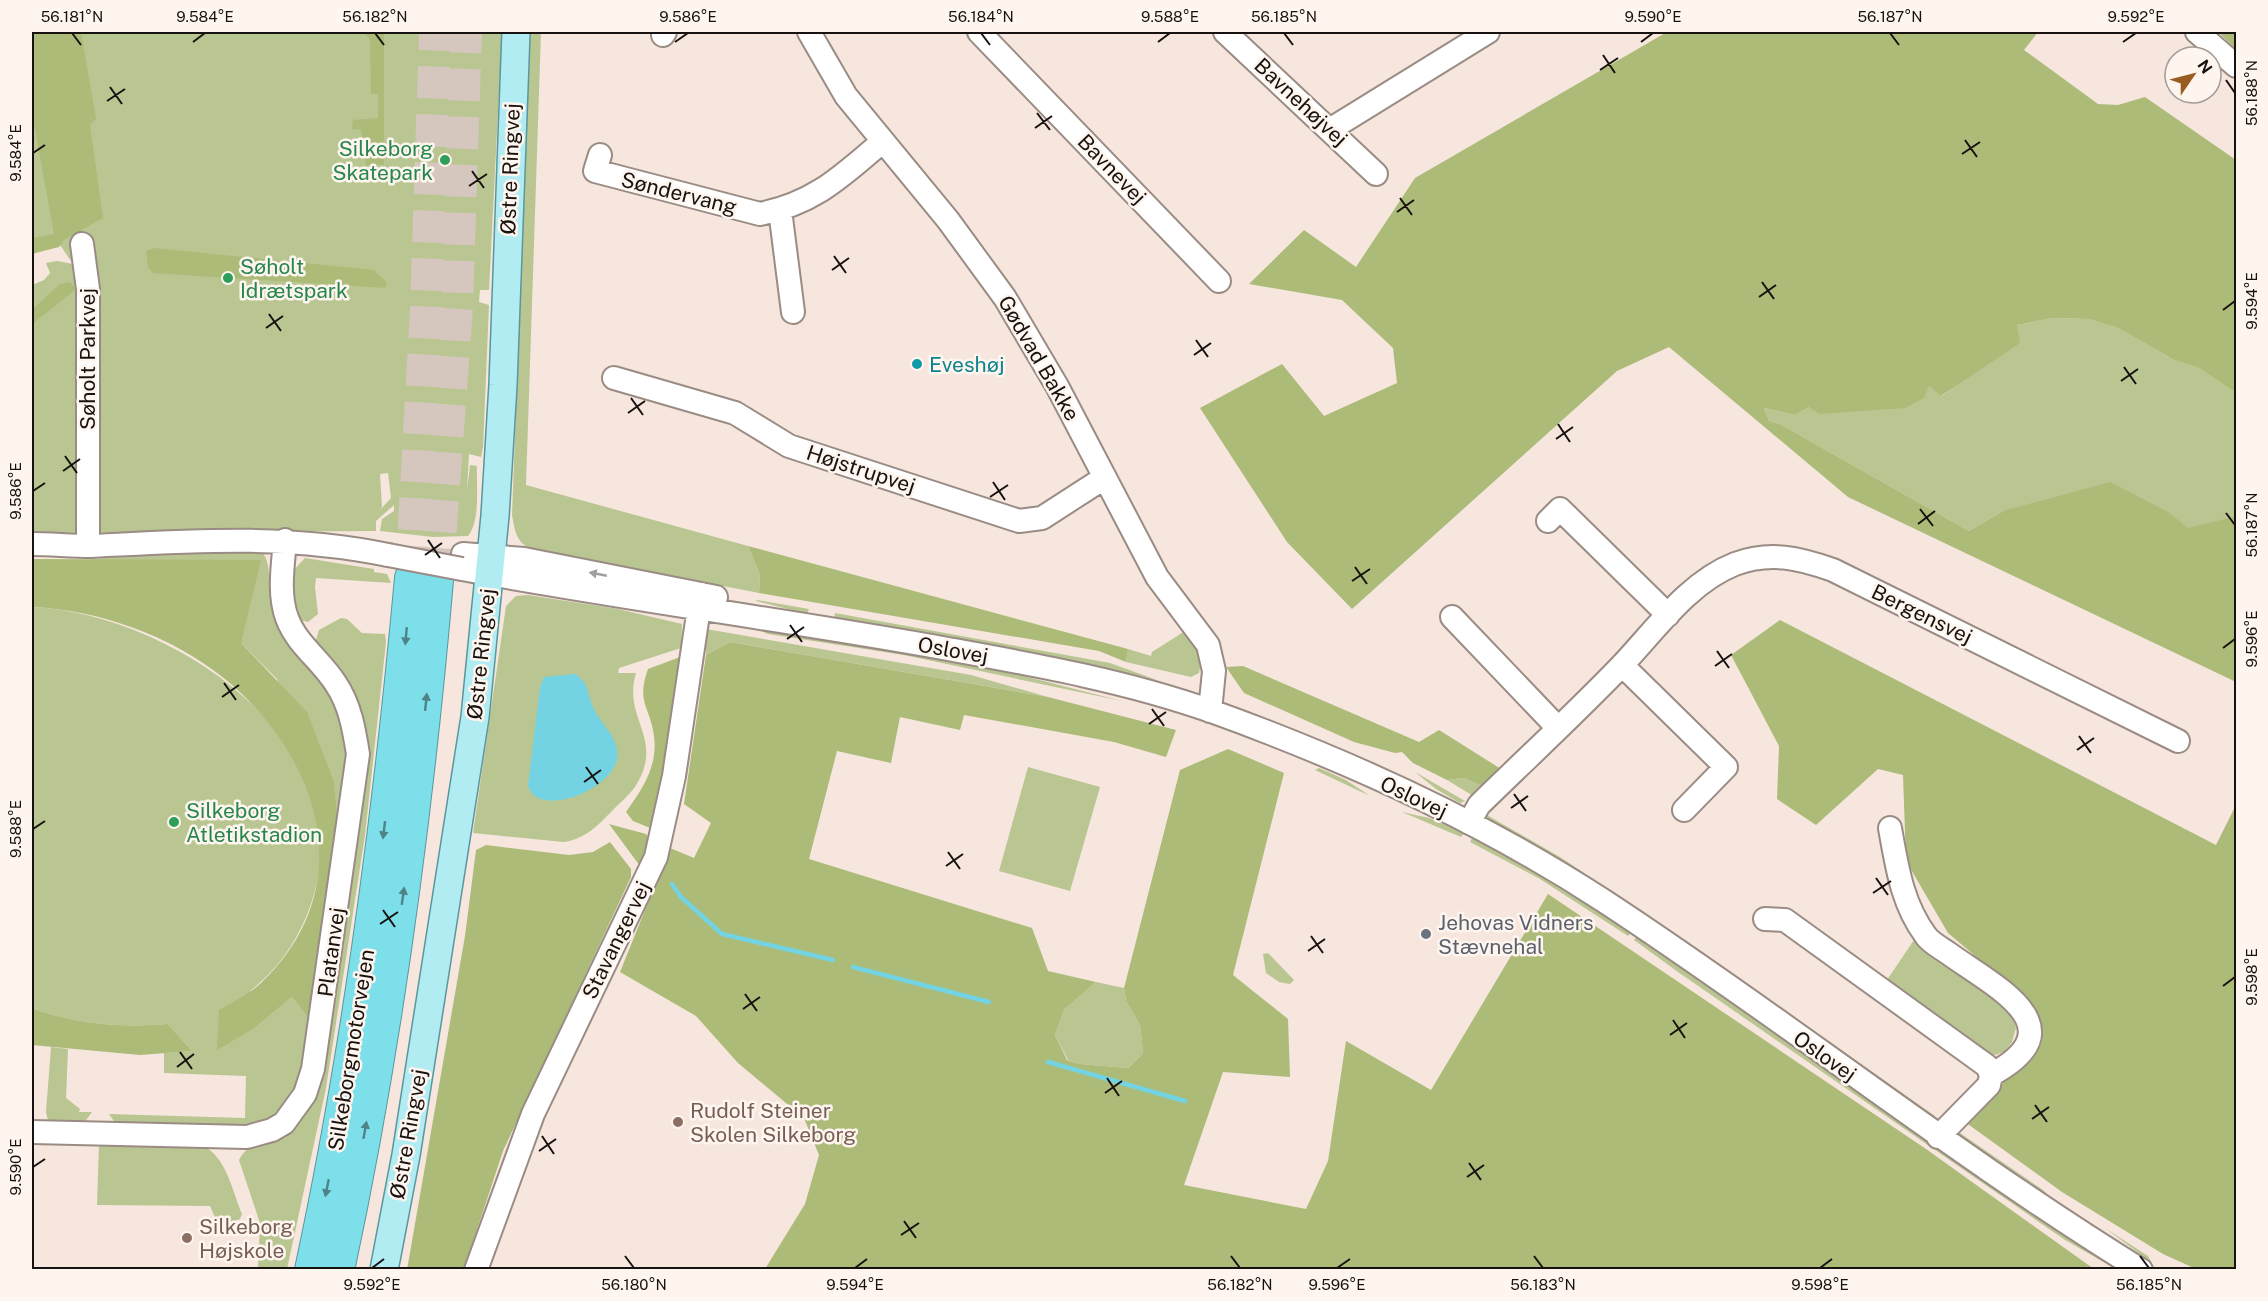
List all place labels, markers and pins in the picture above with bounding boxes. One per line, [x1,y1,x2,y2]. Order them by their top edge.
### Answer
place label: Silkeborg Skatepark [332,136,433,185]
marker: Silkeborg Skatepark [438,153,452,167]
place label: Søholt Idrætspark [240,254,348,303]
marker: Søholt Idrætspark [221,271,235,285]
place label: Eveshøj [929,352,1004,377]
marker: Eveshøj [910,357,924,371]
place label: Silkeborg Atletikstadion [186,798,322,847]
marker: Silkeborg Atletikstadion [167,815,181,829]
place label: Jehovas Vidners Stævnehal [1438,910,1594,959]
marker: Jehovas Vidners Stævnehal [1419,927,1433,941]
place label: Rudolf Steiner Skolen Silkeborg [690,1098,856,1147]
marker: Rudolf Steiner Skolen Silkeborg [671,1115,685,1129]
place label: Silkeborg Højskole [199,1214,293,1263]
marker: Silkeborg Højskole [180,1231,194,1245]

